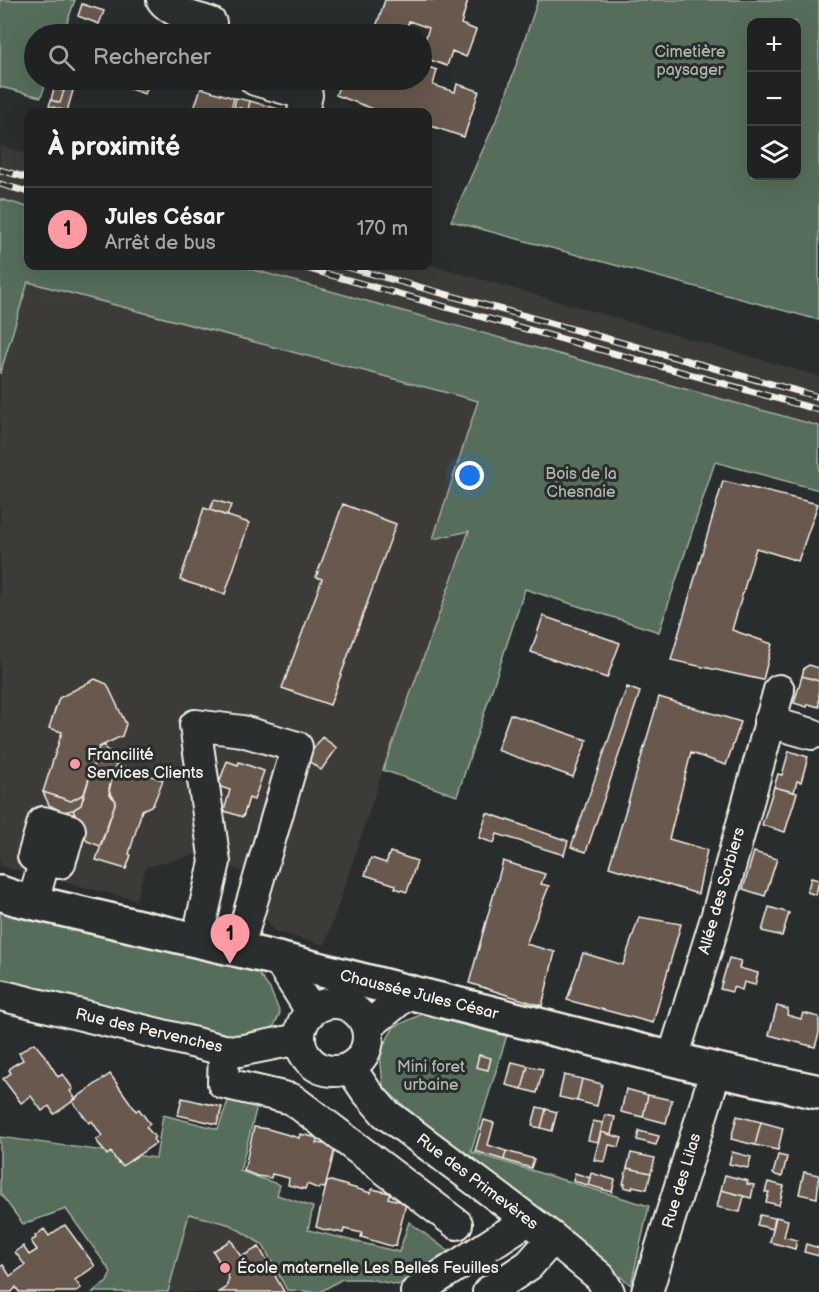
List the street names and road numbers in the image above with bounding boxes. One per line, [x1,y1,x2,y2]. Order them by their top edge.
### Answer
street label: Allée des Sorbiers [695,825,749,957]
street label: Chaussée Jules César [338,966,500,1024]
street label: Rue des Pervenches [74,1005,225,1057]
street label: Rue des Primevères [412,1130,542,1234]
street label: Rue des Lilas [659,1131,705,1231]

